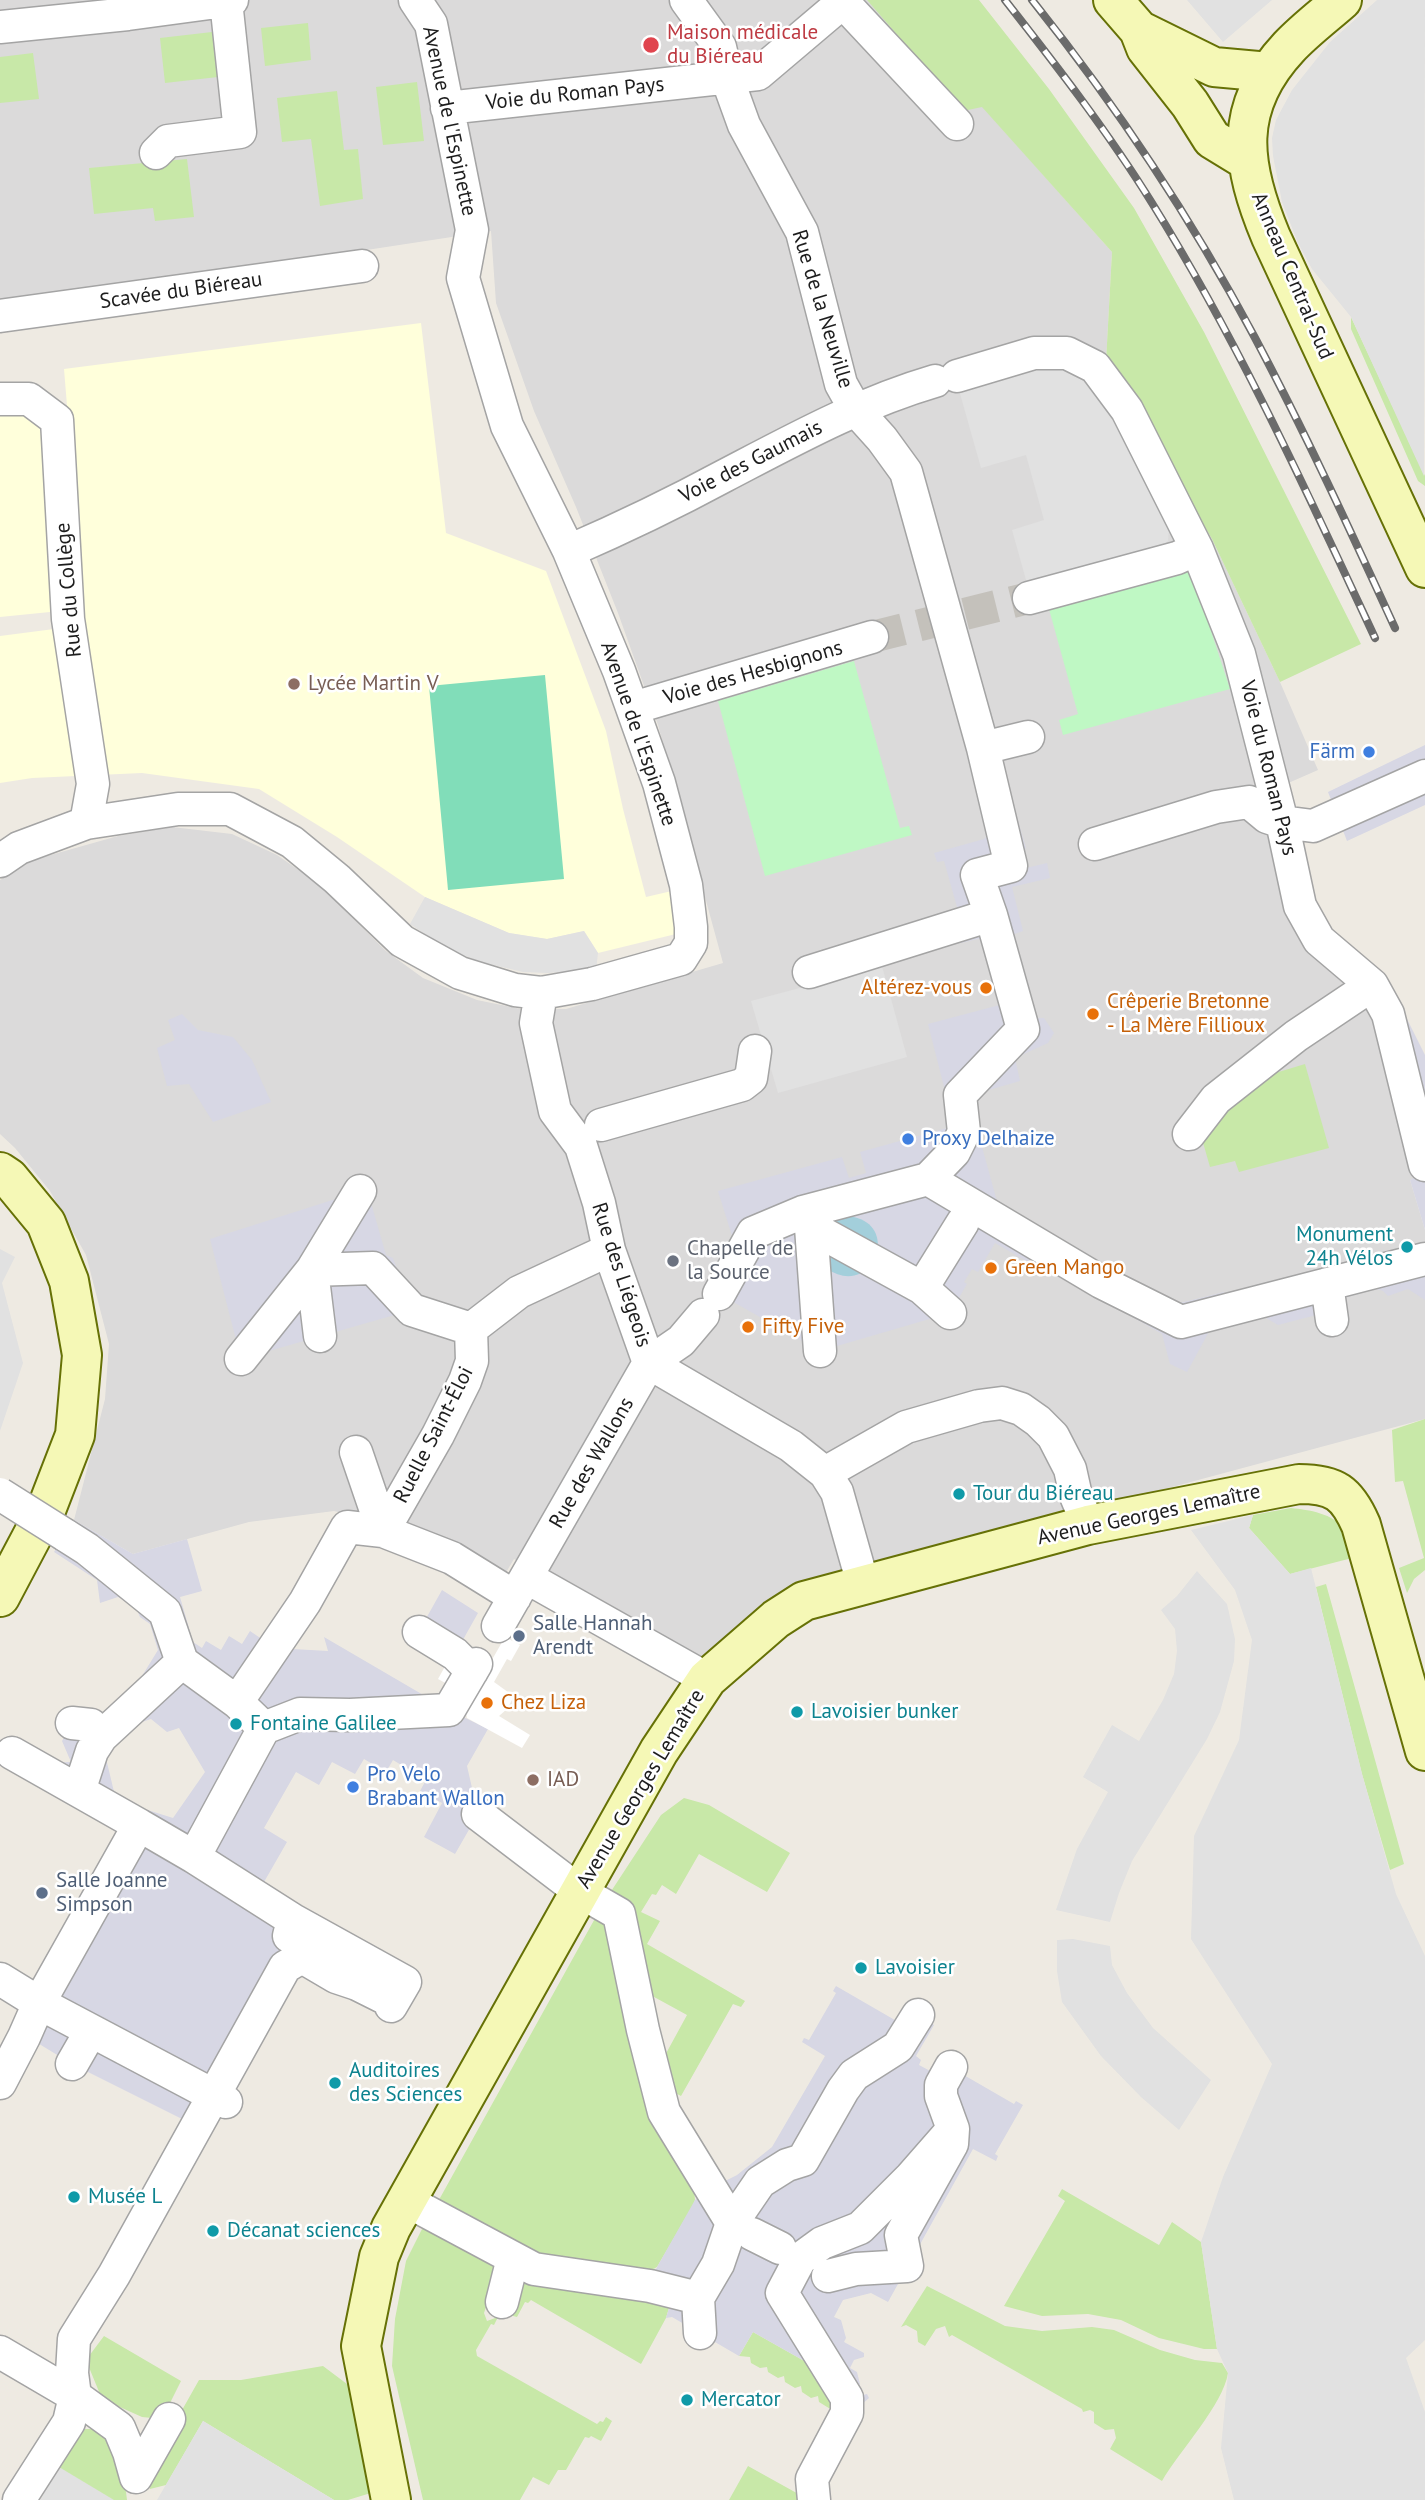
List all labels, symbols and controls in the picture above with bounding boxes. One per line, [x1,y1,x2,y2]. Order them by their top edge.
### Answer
place label: Maison médicale du Biéreau [667,20,818,70]
street label: Avenue de l'Espinette [417,24,481,218]
marker: Maison médicale du Biéreau [641,35,661,55]
street label: Voie du Roman Pays [484,72,666,116]
street label: Anneau Central-Sud [1245,189,1339,363]
street label: Rue de la Neuville [786,227,858,391]
street label: Scavée du Biéreau [98,267,264,315]
street label: Voie des Gaumais [675,415,827,509]
street label: Rue du Collège [51,522,87,658]
street label: Voie des Hesbignons [661,635,845,711]
street label: Avenue de l'Espinette [595,638,681,830]
place label: Lycée Martin V [308,671,439,697]
marker: Lycée Martin V [286,676,302,692]
street label: Voie du Roman Pays [1234,678,1302,858]
place label: Färm [1310,739,1355,765]
marker: Färm [1361,744,1377,760]
place label: Altérez-vous [861,975,972,1001]
marker: Altérez-vous [978,980,994,996]
place label: Crêperie Bretonne - La Mère Fillioux [1107,989,1269,1039]
marker: Crêperie Bretonne - La Mère Fillioux [1085,1006,1101,1022]
place label: Proxy Delhaize [922,1126,1055,1152]
marker: Proxy Delhaize [900,1131,916,1147]
street label: Rue des Liégeois [586,1199,656,1351]
place label: Monument 24h Vélos [1296,1222,1393,1272]
place label: Chapelle de la Source [687,1236,793,1286]
marker: Monument 24h Vélos [1399,1239,1415,1255]
marker: Chapelle de la Source [665,1253,681,1269]
place label: Green Mango [1005,1255,1124,1281]
marker: Green Mango [983,1260,999,1276]
place label: Fifty Five [762,1314,844,1340]
marker: Fifty Five [740,1319,756,1335]
street label: Ruelle Saint-Éloi [389,1363,479,1507]
street label: Rue des Wallons [544,1393,640,1533]
street label: Avenue Georges Lemaître [1035,1479,1263,1551]
place label: Tour du Biéreau [973,1481,1114,1507]
marker: Tour du Biéreau [951,1486,967,1502]
place label: Salle Hannah Arendt [533,1611,653,1661]
marker: Salle Hannah Arendt [511,1628,527,1644]
street label: Avenue Georges Lemaître [572,1685,710,1893]
place label: Chez Liza [501,1690,586,1716]
marker: Chez Liza [479,1695,495,1711]
place label: Lavoisier bunker [811,1699,958,1725]
marker: Lavoisier bunker [789,1704,805,1720]
place label: Fontaine Galilee [250,1711,397,1737]
marker: Fontaine Galilee [228,1716,244,1732]
place label: Pro Velo Brabant Wallon [367,1762,505,1812]
place label: IAD [547,1767,579,1793]
marker: IAD [525,1772,541,1788]
marker: Pro Velo Brabant Wallon [345,1779,361,1795]
place label: Salle Joanne Simpson [56,1868,168,1918]
marker: Salle Joanne Simpson [34,1885,50,1901]
place label: Lavoisier [875,1955,955,1981]
marker: Lavoisier [853,1960,869,1976]
place label: Auditoires des Sciences [349,2058,462,2108]
marker: Auditoires des Sciences [327,2075,343,2091]
place label: Musée L [88,2184,162,2210]
marker: Musée L [66,2189,82,2205]
place label: Décanat sciences [227,2218,380,2244]
marker: Décanat sciences [205,2223,221,2239]
place label: Mercator [701,2387,781,2413]
marker: Mercator [679,2392,695,2408]

